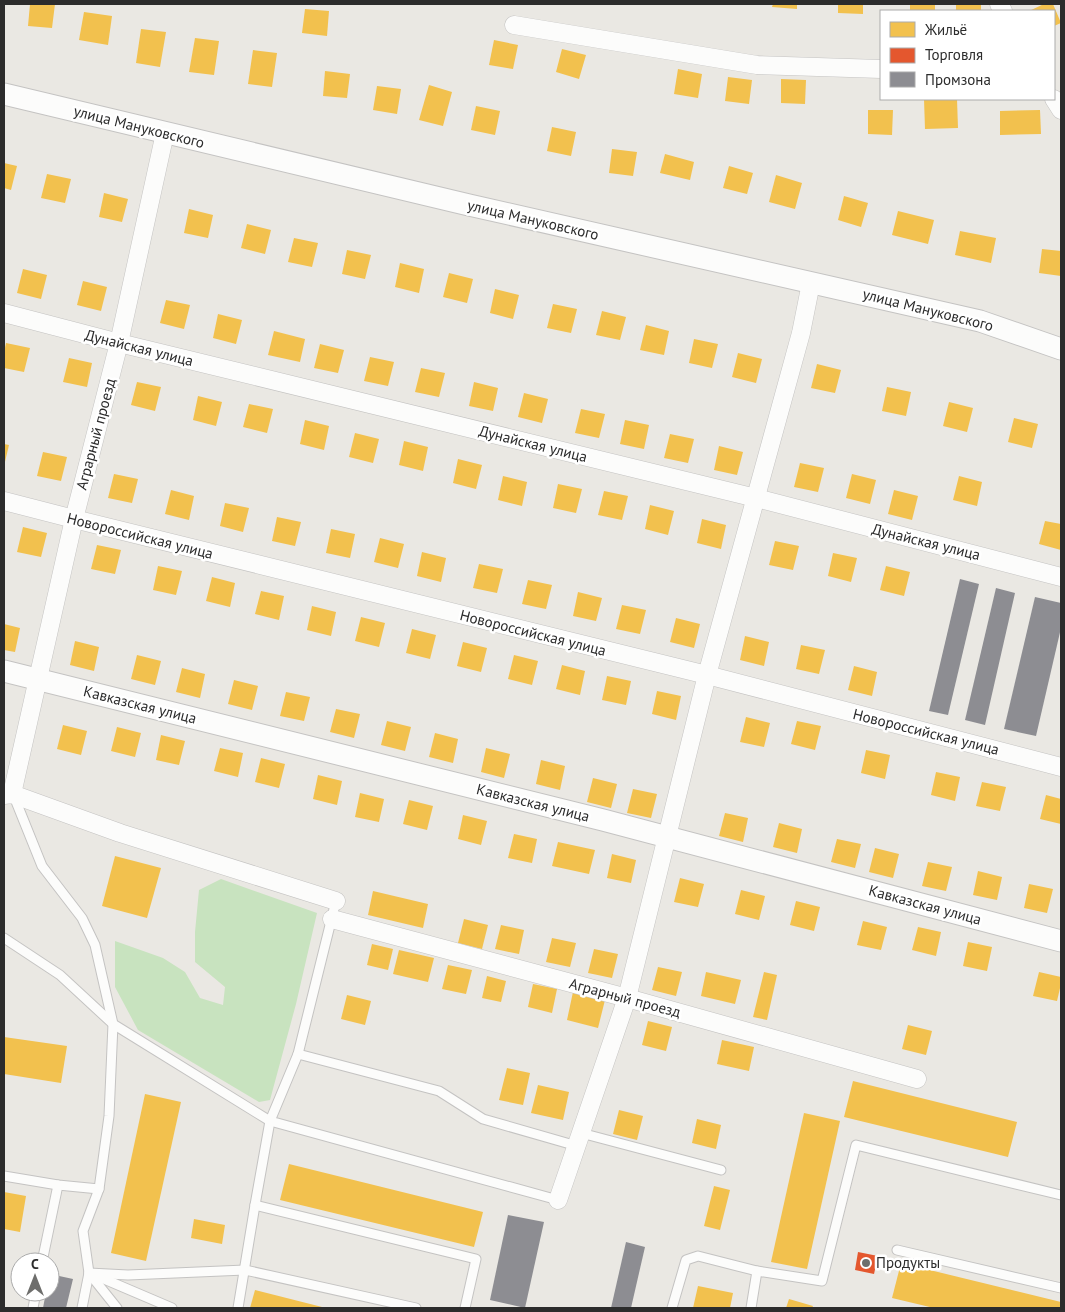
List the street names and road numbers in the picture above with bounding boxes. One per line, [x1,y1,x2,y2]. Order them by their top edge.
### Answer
street label: улица Мануковского [72,101,207,152]
street label: улица Мануковского [466,195,601,244]
street label: улица Мануковского [861,284,996,335]
street label: Дунайская улица [83,325,195,370]
street label: Аграрный проезд [71,376,120,492]
street label: Дунайская улица [477,421,589,466]
street label: Новороссийская улица [65,508,215,563]
street label: Дунайская улица [870,519,982,564]
street label: Новороссийская улица [458,605,608,660]
street label: Кавказская улица [82,681,199,728]
street label: Новороссийская улица [851,704,1001,759]
street label: Кавказская улица [475,779,592,826]
street label: Кавказская улица [867,880,984,929]
street label: Аграрный проезд [567,973,683,1022]

